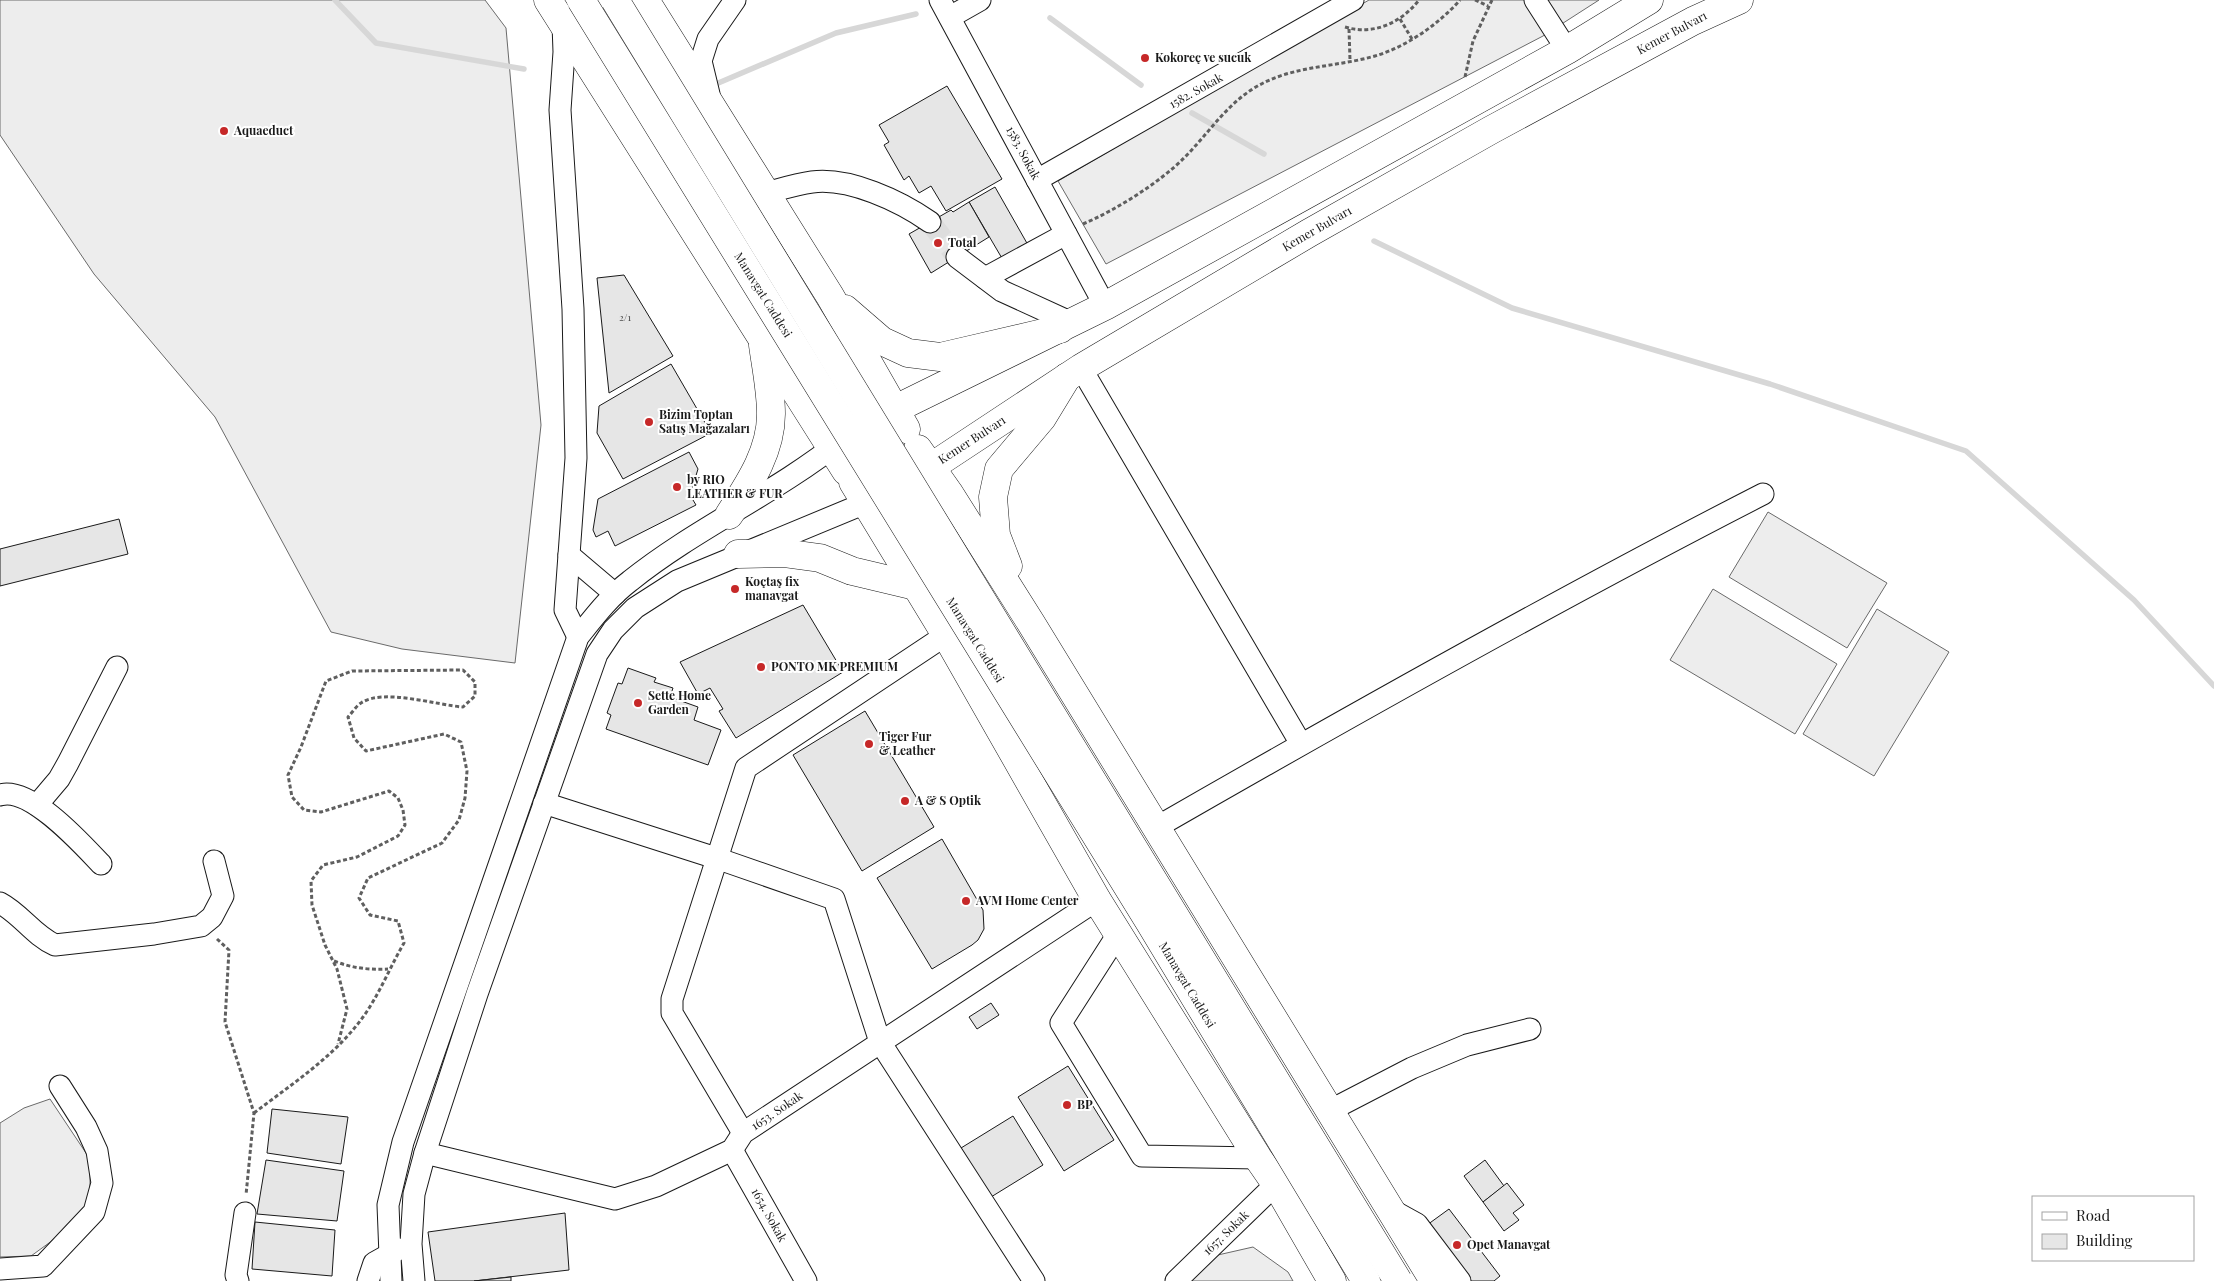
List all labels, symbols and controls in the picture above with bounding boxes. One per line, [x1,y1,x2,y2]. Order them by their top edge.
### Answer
street label: Kemer Bulvarı [1634,7,1710,57]
place label: Kokoreç ve sucuk [1155,49,1252,65]
marker: Kokoreç ve sucuk [1139,52,1151,64]
street label: 1582. Sokak [1166,69,1226,111]
place label: Aquaeduct [233,122,294,138]
street label: 1583. Sokak [1003,123,1045,183]
marker: Aquaeduct [218,125,230,137]
street label: Kemer Bulvarı [1279,202,1354,254]
place label: Total [948,234,977,250]
marker: Total [932,237,944,249]
street label: Manavgat Caddesi [731,249,797,340]
house number: 2/1 [619,310,631,324]
place label: Bizim Toptan Satış Mağazaları [659,406,750,436]
street label: Kemer Bulvarı [935,411,1009,467]
marker: Bizim Toptan Satış Mağazaları [643,416,655,428]
place label: by RIO LEATHER & FUR [687,471,783,501]
marker: by RIO LEATHER & FUR [671,481,683,493]
place label: Koçtaş fix manavgat [745,573,800,603]
marker: Koçtaş fix manavgat [729,583,741,595]
street label: Manavgat Caddesi [943,594,1009,685]
place label: PONTO MK PREMIUM [771,658,898,674]
marker: PONTO MK PREMIUM [755,661,767,673]
place label: Sette Home Garden [648,687,711,717]
marker: Sette Home Garden [632,697,644,709]
place label: Tiger Fur & Leather [879,728,936,758]
marker: Tiger Fur & Leather [863,738,875,750]
place label: A & S Optik [914,792,982,808]
marker: A & S Optik [899,795,911,807]
place label: AVM Home Center [975,892,1079,908]
marker: AVM Home Center [960,895,972,907]
street label: Manavgat Caddesi [1156,939,1220,1031]
street label: 1653. Sokak [747,1087,806,1133]
place label: BP [1077,1096,1093,1112]
marker: BP [1061,1099,1073,1111]
street label: 1654. Sokak [748,1185,792,1245]
legend [2032,1196,2194,1261]
text: Road [2076,1205,2110,1225]
street label: 1657. Sokak [1199,1206,1252,1258]
text: Building [2076,1230,2133,1250]
place label: Opet Manavgat [1467,1236,1551,1252]
marker: Opet Manavgat [1451,1239,1463,1251]

